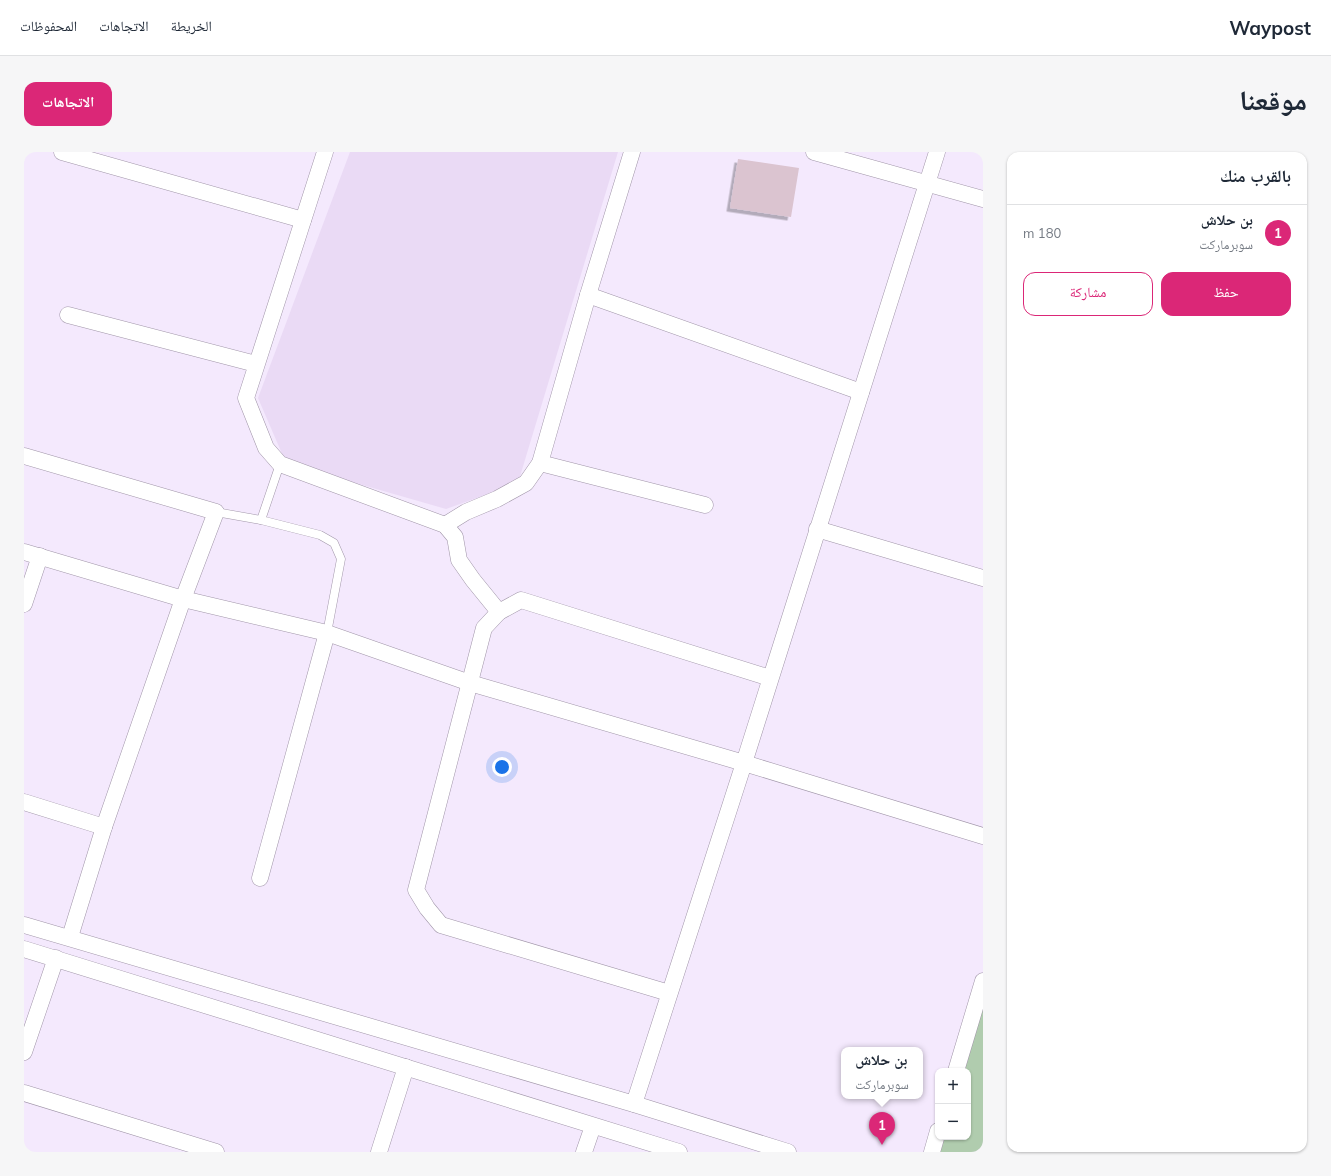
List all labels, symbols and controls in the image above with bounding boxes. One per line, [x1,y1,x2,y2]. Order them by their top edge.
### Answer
text: Waypost [1229,16,1311,40]
text: المحفوظات [20,17,77,35]
text: الاتجاهات [99,17,149,35]
text: الخريطة [171,17,212,35]
button: الاتجاهات [24,82,112,126]
text: موقعنا [1239,82,1307,117]
text: بالقرب منك [1220,165,1291,186]
text: بن حلاش [1201,210,1253,229]
text: 180 m [1023,225,1061,241]
text: 1 [1274,225,1282,241]
text: سوبرماركت [1199,236,1253,252]
button: مشاركة [1023,272,1153,316]
button: حفظ [1161,272,1291,316]
your location [492,757,512,777]
popup [841,1047,923,1099]
text: بن حلاش [855,1050,907,1069]
map controls [935,1068,971,1140]
button: + [935,1068,971,1104]
text: سوبرماركت [855,1076,909,1092]
button: − [935,1104,971,1140]
pin: 1 [869,1112,895,1145]

